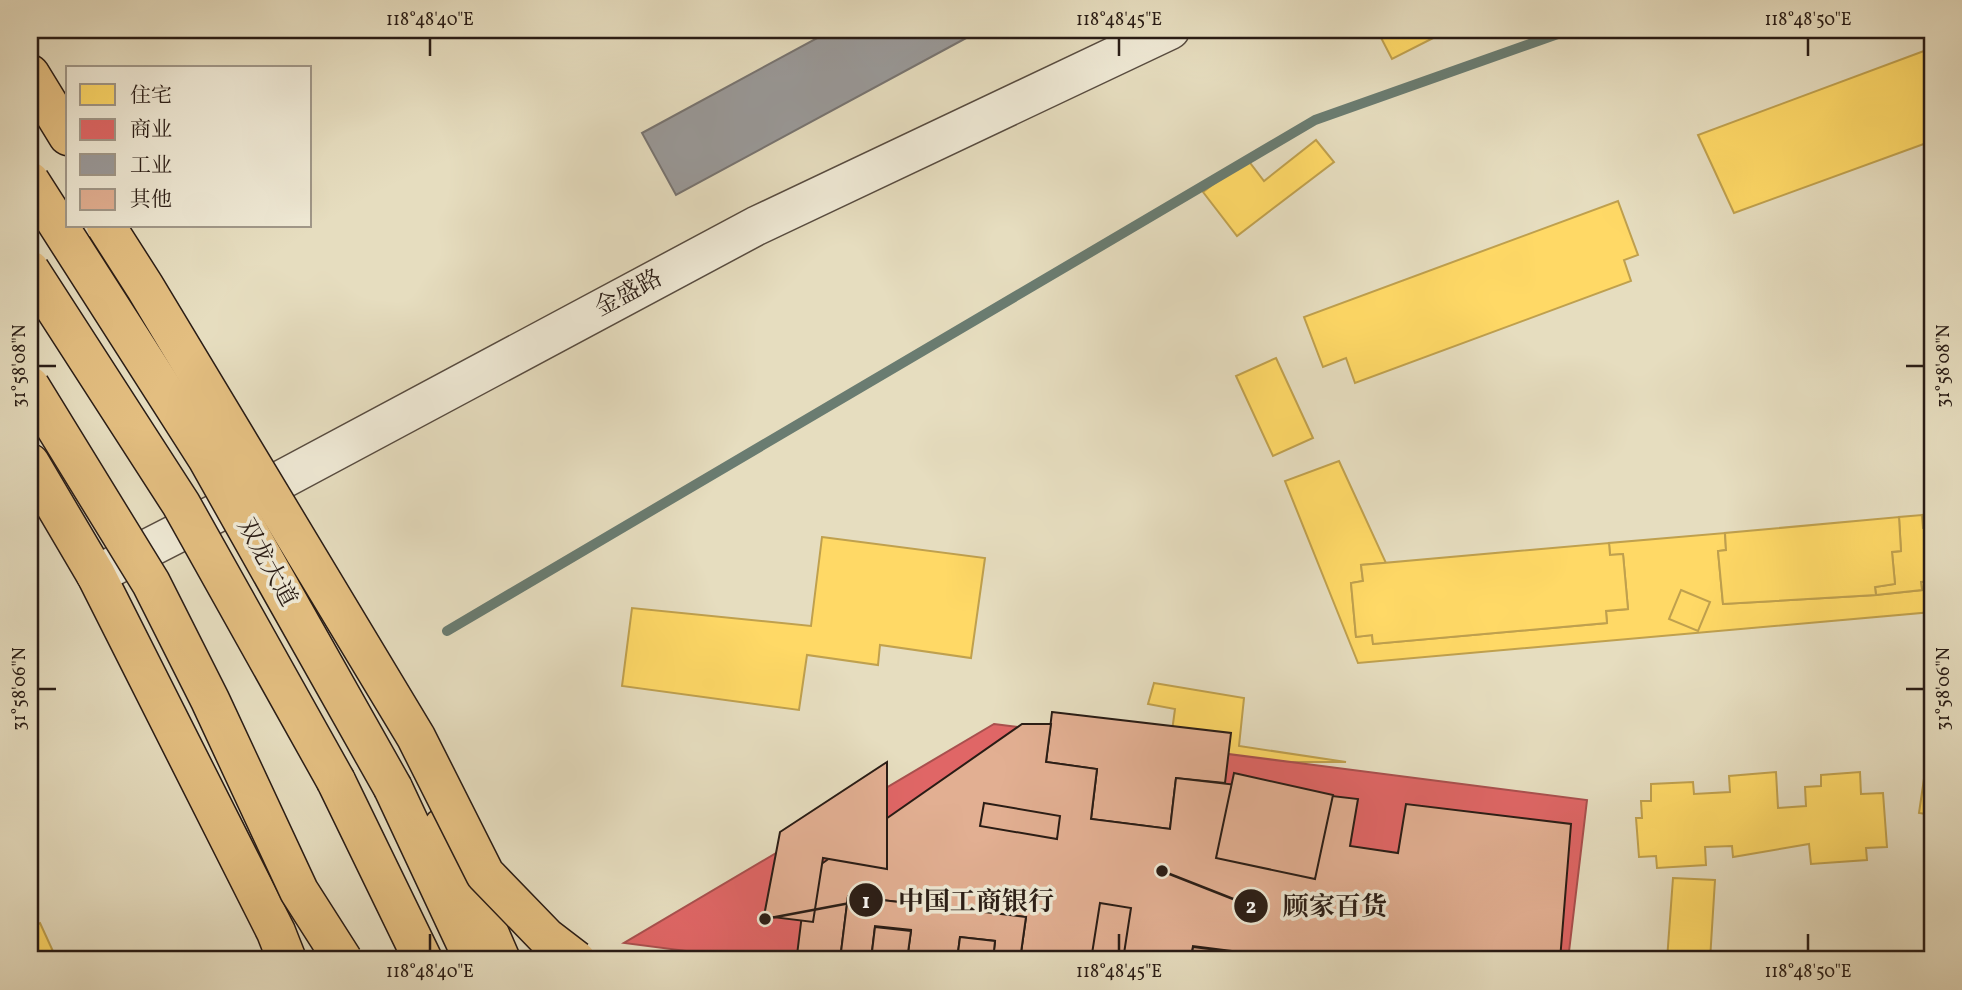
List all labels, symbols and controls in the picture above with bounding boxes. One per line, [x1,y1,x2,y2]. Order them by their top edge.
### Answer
text: 118°48'40"E [386,8,474,33]
text: 118°48'45"E [1076,8,1162,33]
text: 118°48'50"E [1764,8,1852,33]
legend [66,66,312,228]
text: 住宅 [130,82,172,111]
text: 商业 [130,116,172,145]
text: 工业 [130,152,172,181]
text: 其他 [130,186,172,215]
street label: 金盛路 [589,262,669,326]
text: 31°58'08"N [8,324,33,408]
text: 31°58'08"N [1932,324,1957,408]
street label: 双龙大道 [228,513,304,613]
text: 31°58'06"N [8,647,33,731]
text: 31°58'06"N [1932,647,1957,731]
callout: 中国工商银行 [849,877,1068,924]
callout: 顾家百货 [1234,882,1401,929]
text: 中国工商银行 [898,885,1054,921]
text: 1 [862,888,870,917]
text: 顾家百货 [1283,890,1387,926]
text: 2 [1246,893,1256,922]
text: 118°48'40"E [386,960,474,985]
text: 118°48'45"E [1076,960,1162,985]
text: 118°48'50"E [1764,960,1852,985]

